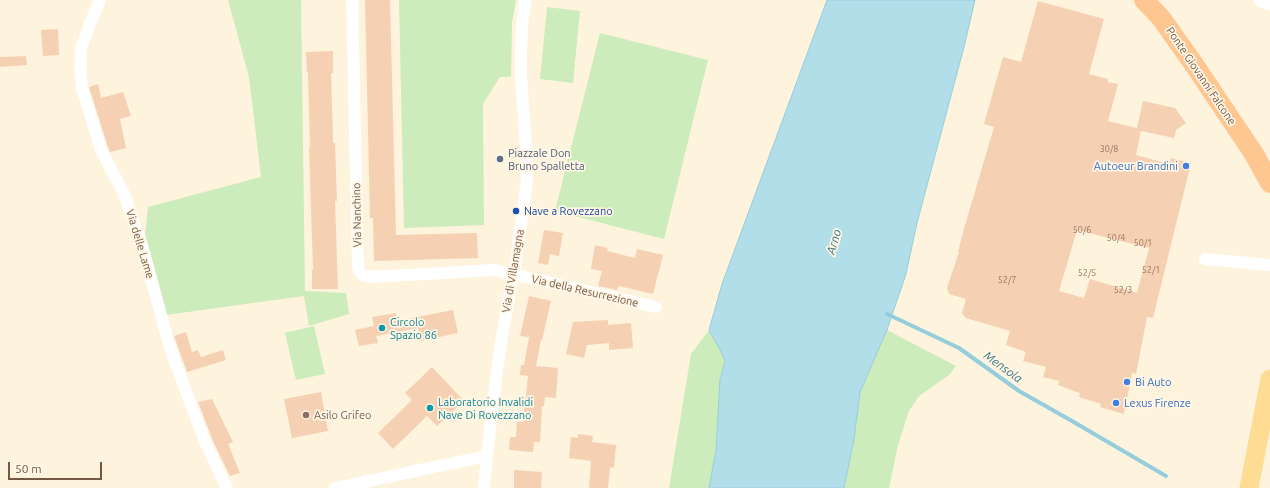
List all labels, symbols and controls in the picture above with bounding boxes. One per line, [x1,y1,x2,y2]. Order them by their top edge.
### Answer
street label: Ponte Giovanni Falcone [1163,25,1239,127]
house number: 30/8 [1100,144,1118,154]
place label: Piazzale Don Bruno Spalletta [508,146,585,172]
marker: Piazzale Don Bruno Spalletta [495,154,505,164]
place label: Autoeur Brandini [1094,159,1178,173]
marker: Autoeur Brandini [1181,161,1191,171]
street label: Via Nanchino [350,183,364,247]
place label: Nave a Rovezzano [524,204,613,218]
marker: Nave a Rovezzano [511,206,521,216]
street label: Via delle Lame [123,208,157,280]
house number: 50/6 [1073,225,1091,235]
street label: Via di Villamagna [499,228,527,314]
water label: Arno [824,228,844,256]
house number: 50/4 [1107,233,1125,243]
house number: 50/1 [1134,238,1152,248]
house number: 52/1 [1142,265,1160,275]
house number: 52/5 [1078,268,1096,278]
street label: Via della Resurrezione [530,272,640,310]
house number: 52/7 [998,275,1016,285]
house number: 52/3 [1114,285,1132,295]
place label: Circolo Spazio 86 [390,315,437,341]
marker: Circolo Spazio 86 [377,323,387,333]
water label: Mensola [981,348,1025,386]
place label: Bi Auto [1135,375,1171,389]
marker: Bi Auto [1122,377,1132,387]
place label: Laboratorio Invalidi Nave Di Rovezzano [438,395,533,421]
place label: Lexus Firenze [1124,396,1191,410]
marker: Lexus Firenze [1111,398,1121,408]
marker: Laboratorio Invalidi Nave Di Rovezzano [425,403,435,413]
place label: Asilo Grifeo [314,408,371,422]
marker: Asilo Grifeo [301,410,311,420]
scale bar [10,454,104,480]
text: 50 m [15,462,42,475]

